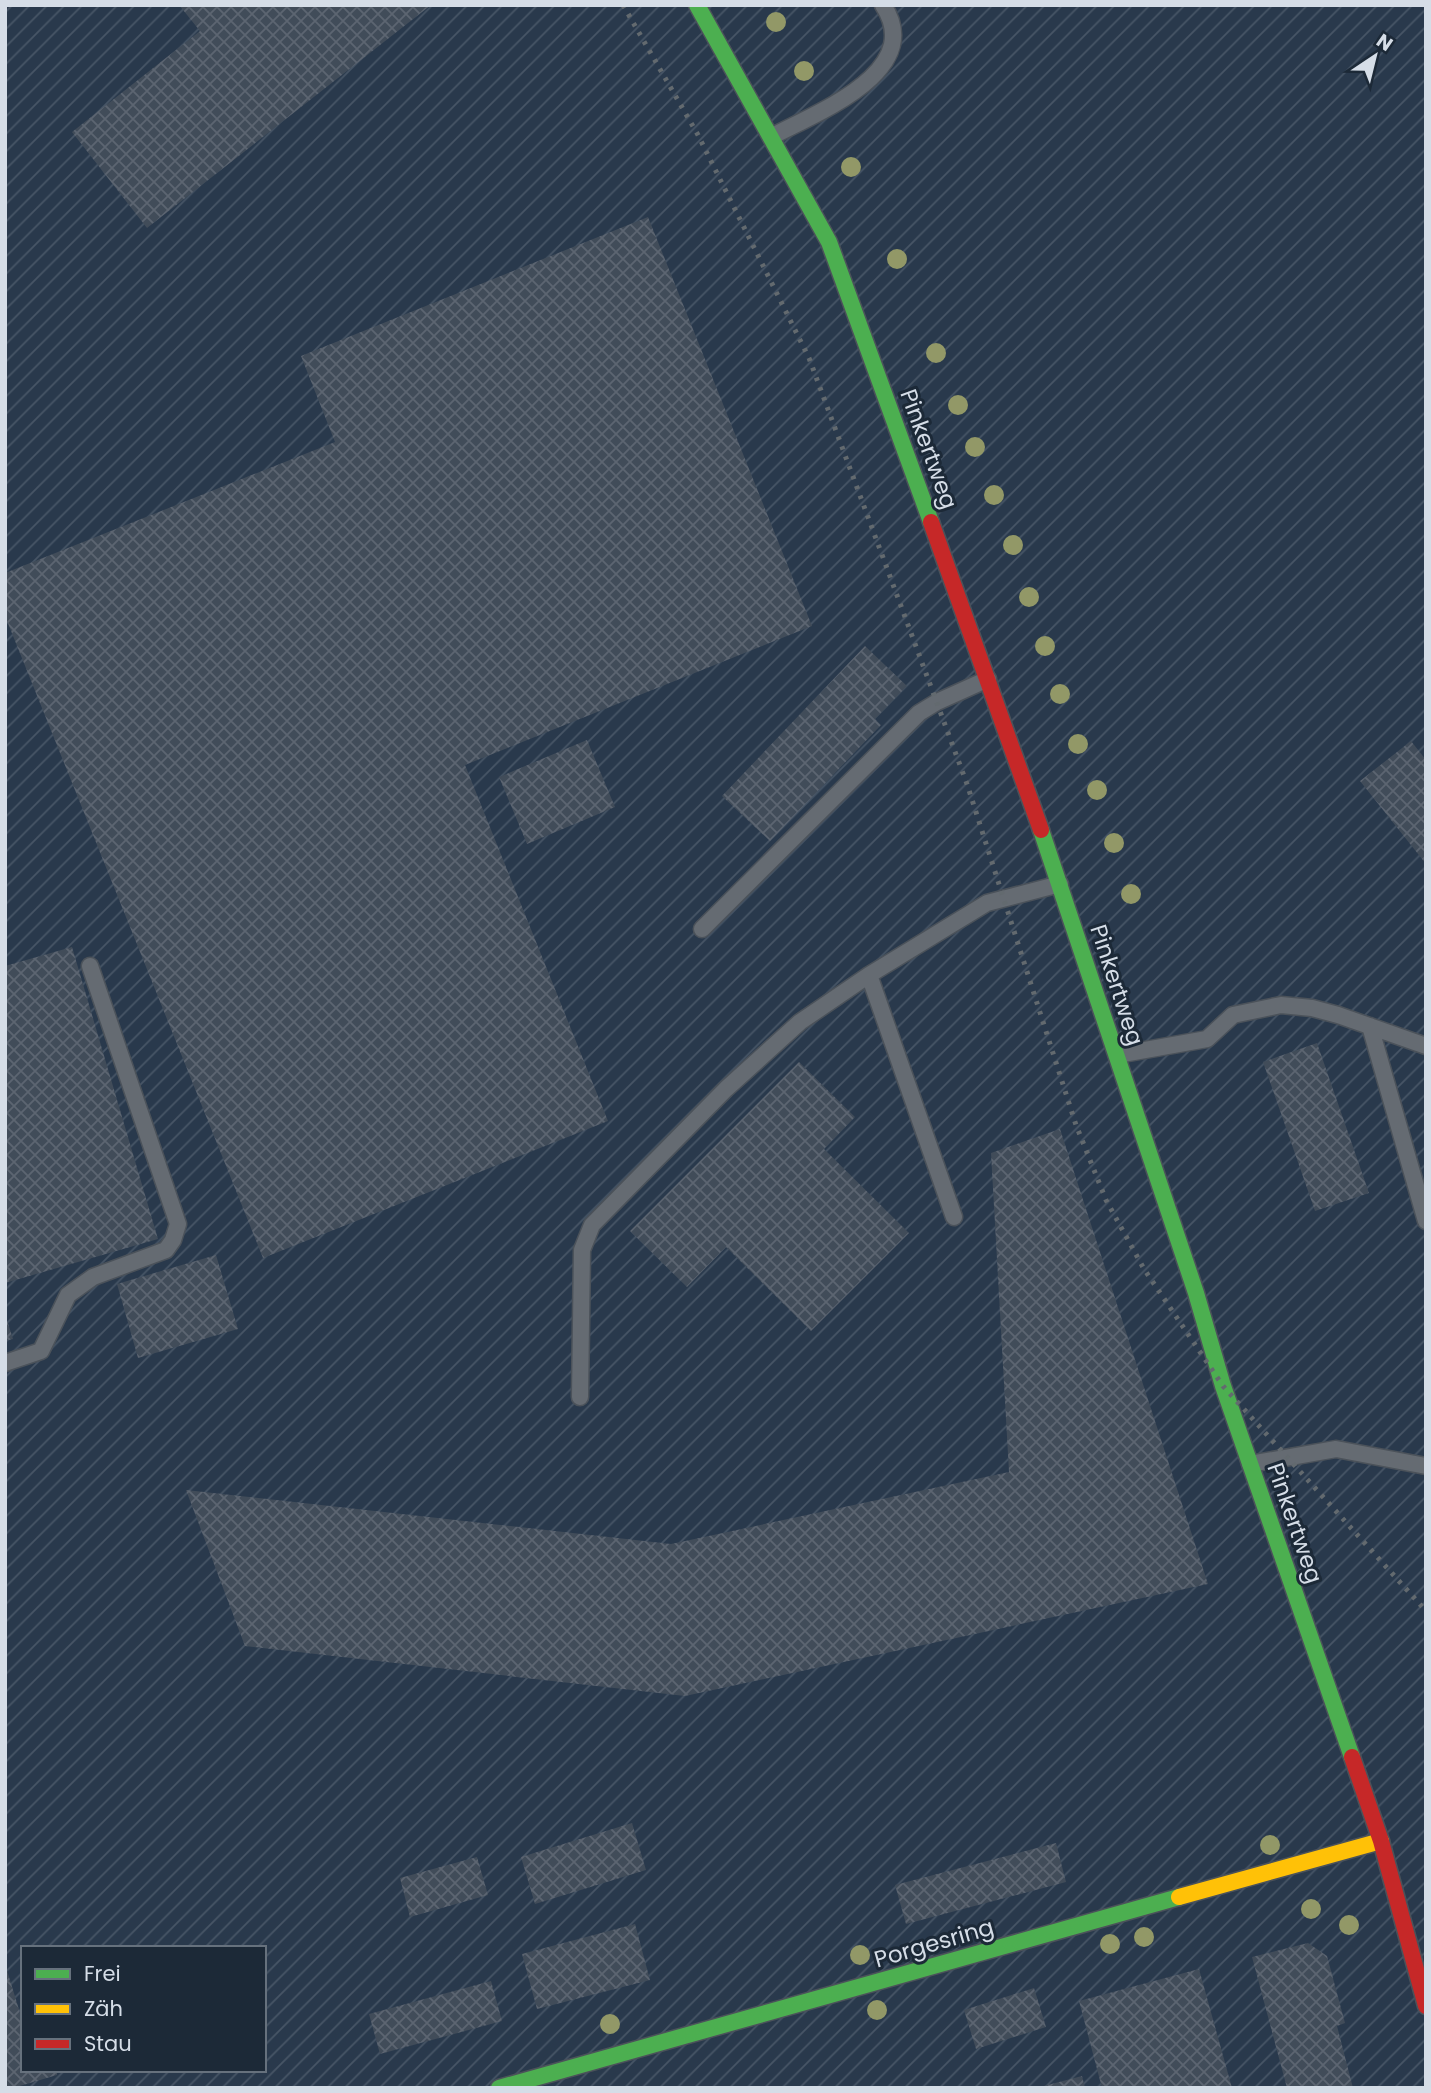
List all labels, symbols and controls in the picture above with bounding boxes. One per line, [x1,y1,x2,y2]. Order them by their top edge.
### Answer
north arrow [1340,21,1410,91]
text: N [1371,27,1398,58]
street label: Pinkertweg [893,385,965,513]
street label: Pinkertweg [1082,920,1152,1050]
street label: Pinkertweg [1259,1458,1331,1588]
street label: Porgesring [871,1911,997,1975]
legend [21,1946,266,2072]
text: Frei [84,1959,121,1988]
text: Zäh [84,1994,123,2023]
text: Stau [84,2029,132,2058]

